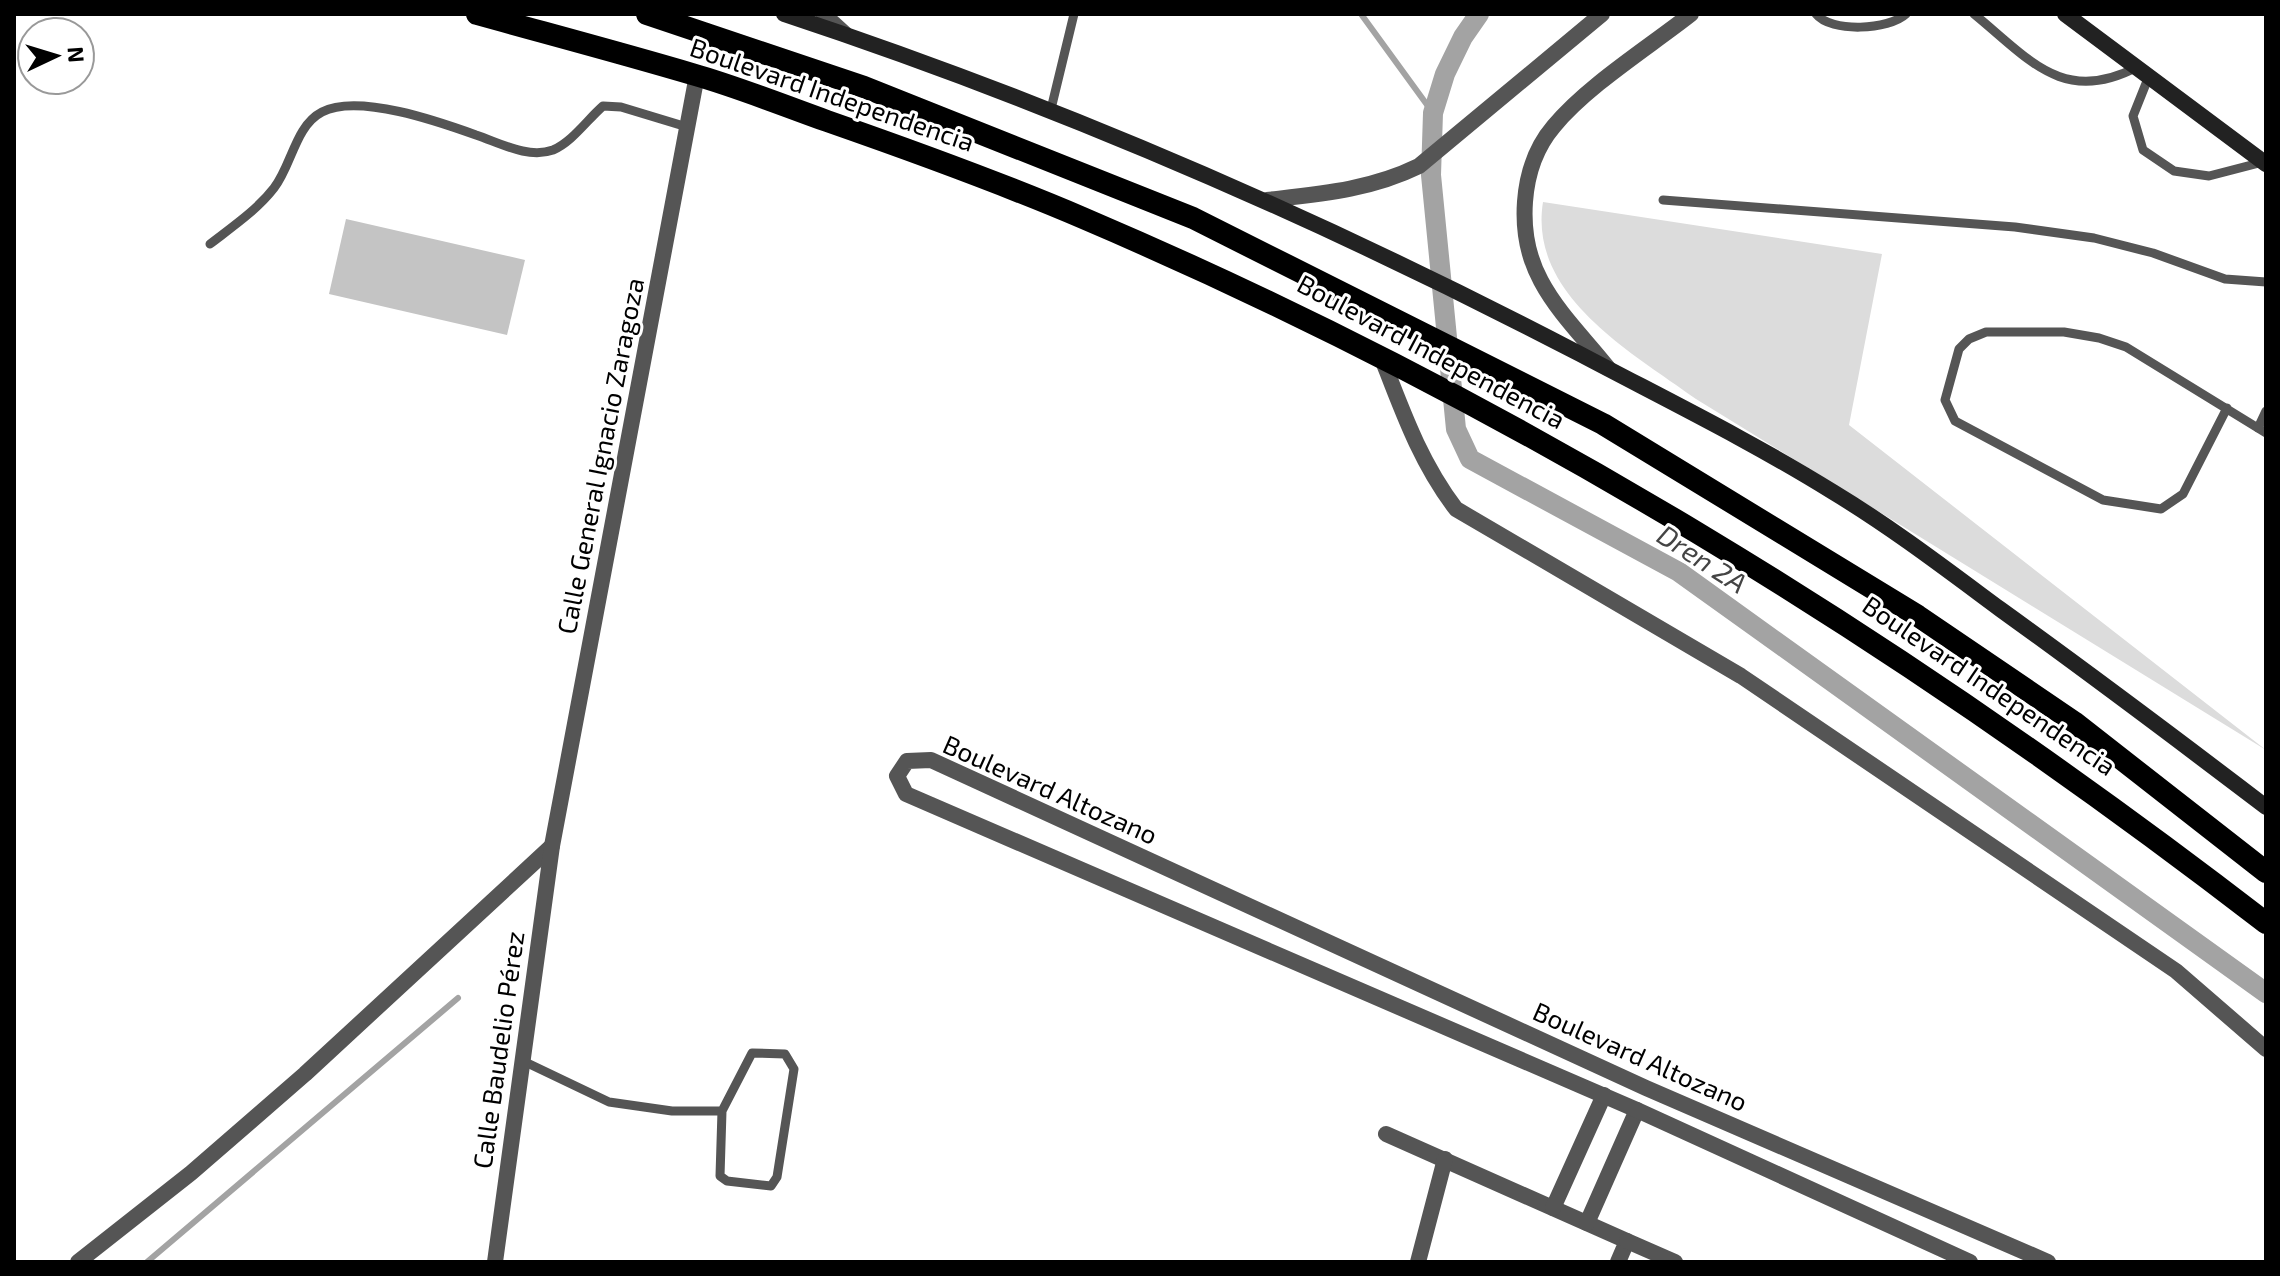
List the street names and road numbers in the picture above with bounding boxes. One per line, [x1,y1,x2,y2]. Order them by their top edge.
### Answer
street label: Boulevard Independencia [686,30,979,157]
street label: Boulevard Independencia [1293,267,1571,434]
street label: Calle General Ignacio Zaragoza [550,275,649,636]
street label: Boulevard Independencia [1857,588,2122,781]
street label: Boulevard Altozano [939,727,1163,850]
street label: Calle Baudelio Pérez [465,929,530,1171]
street label: Boulevard Altozano [1529,994,1753,1117]

